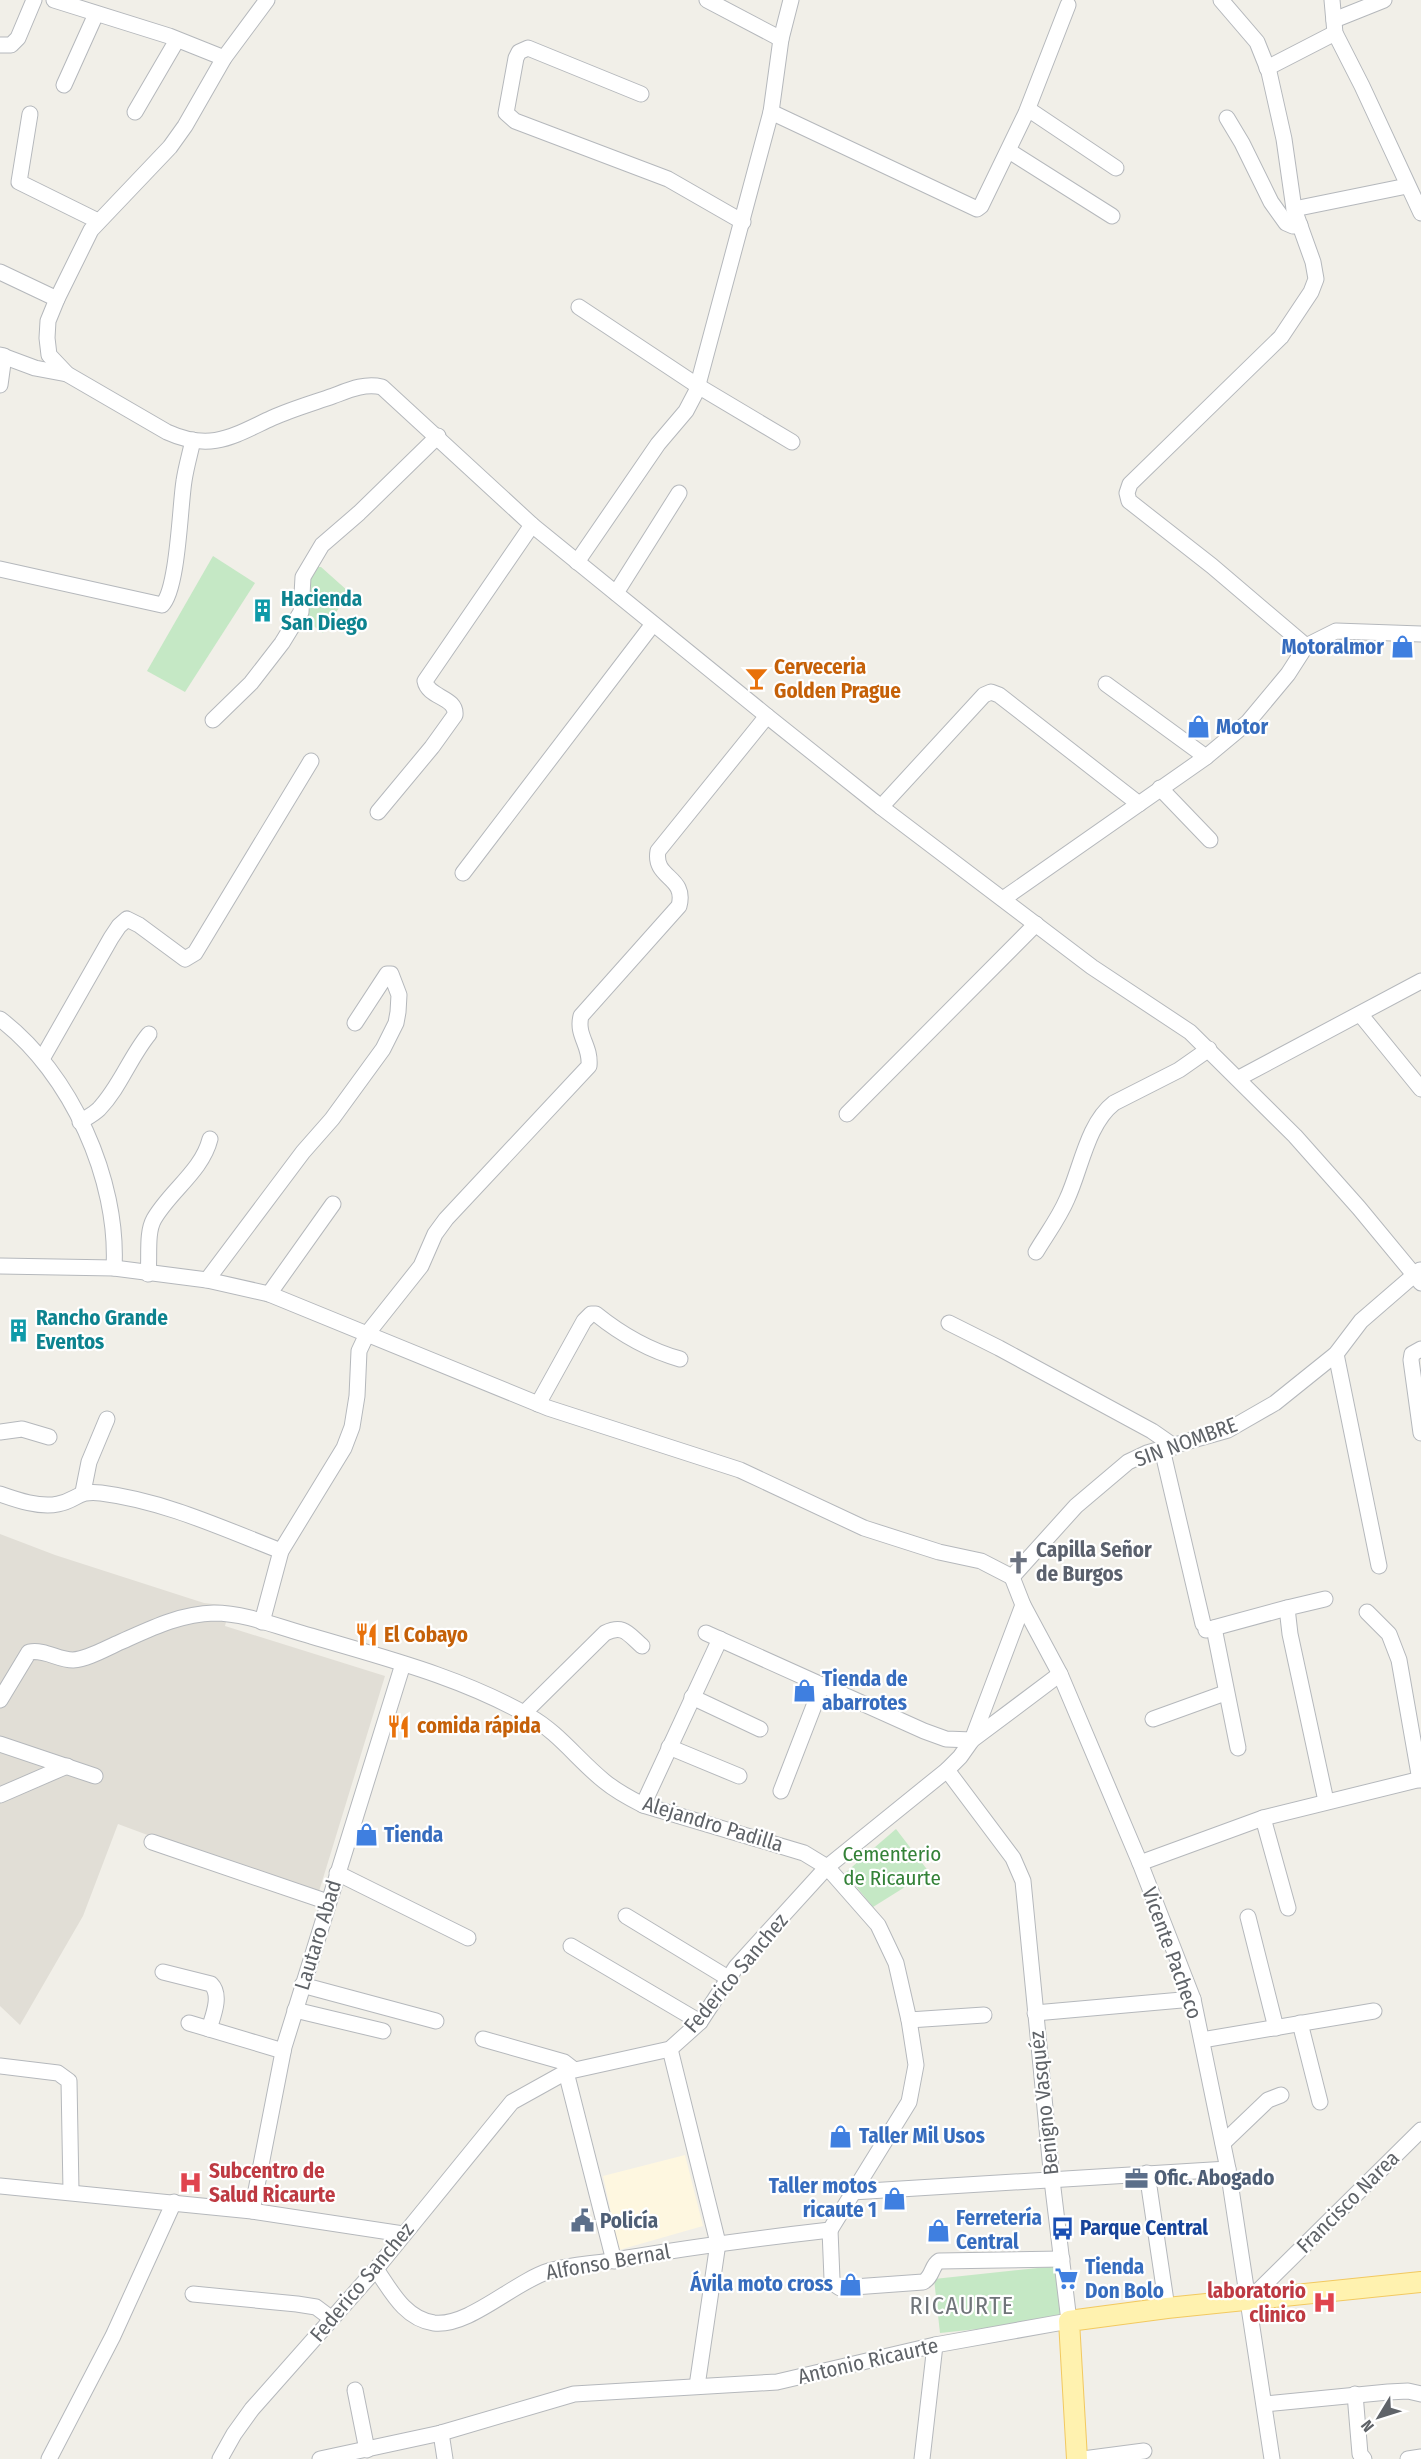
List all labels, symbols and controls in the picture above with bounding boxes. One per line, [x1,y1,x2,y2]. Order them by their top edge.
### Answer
place label: Hacienda San Diego [281,586,367,636]
building icon: Hacienda San Diego [250,598,276,624]
place label: Motoralmor [1281,634,1384,660]
shop icon: Motoralmor [1389,634,1415,660]
place label: Cerveceria Golden Prague [774,654,901,704]
bar icon: Cerveceria Golden Prague [743,666,769,692]
shop icon: Motor [1185,714,1211,740]
place label: Motor [1216,714,1269,740]
place label: Rancho Grande Eventos [36,1305,168,1355]
building icon: Rancho Grande Eventos [5,1317,31,1343]
street label: SIN NOMBRE [1131,1411,1241,1473]
place label: Capilla Señor de Burgos [1036,1537,1152,1587]
church icon: Capilla Señor de Burgos [1005,1549,1031,1575]
restaurant icon: El Cobayo [353,1622,379,1648]
place label: El Cobayo [384,1622,468,1648]
place label: Tienda de abarrotes [822,1666,908,1716]
shop icon: Tienda de abarrotes [791,1678,817,1704]
restaurant icon: comida rápida [386,1713,412,1739]
place label: comida rápida [417,1713,541,1739]
street label: Alejandro Padilla [640,1790,786,1858]
shop icon: Tienda [353,1822,379,1848]
place label: Tienda [384,1822,443,1848]
park label: Cementerio de Ricaurte [843,1841,941,1891]
street label: Lautaro Abad [289,1877,347,1993]
street label: Vicente Pacheco [1136,1884,1208,2022]
street label: Federico Sanchez [678,1908,794,2038]
street label: Benigno Vasquéz [1024,2030,1064,2176]
shop icon: Taller Mil Usos [828,2123,854,2149]
place label: Taller Mil Usos [859,2123,985,2149]
street label: Francisco Narea [1291,2145,1405,2259]
place label: Subcentro de Salud Ricaurte [209,2158,336,2208]
office icon: Ofic. Abogado [1123,2165,1149,2191]
place label: Ofic. Abogado [1154,2165,1274,2191]
hospital icon: Subcentro de Salud Ricaurte [178,2170,204,2196]
place label: Taller motos ricaute 1 [769,2173,877,2223]
shop icon: Taller motos ricaute 1 [882,2185,908,2211]
place label: Ferretería Central [956,2205,1042,2255]
public building icon: Policía [569,2208,595,2234]
place label: Policía [600,2208,658,2234]
bus stop icon: Parque Central [1049,2215,1075,2241]
place label: Parque Central [1080,2215,1208,2241]
street label: Federico Sanchez [304,2217,420,2347]
shop icon: Ferretería Central [925,2217,951,2243]
street label: Alfonso Bernal [544,2238,673,2286]
place label: Tienda Don Bolo [1085,2254,1164,2304]
supermarket icon: Tienda Don Bolo [1054,2266,1080,2292]
place label: Ávila moto cross [689,2270,833,2297]
shop icon: Ávila moto cross [838,2271,864,2297]
place label: laboratorio clinico [1207,2278,1306,2328]
hospital icon: laboratorio clinico [1311,2290,1337,2316]
district label: RICAURTE [909,2292,1015,2320]
street label: Antonio Ricaurte [795,2332,941,2390]
north arrow [1349,2387,1409,2447]
text: N [1357,2416,1378,2436]

